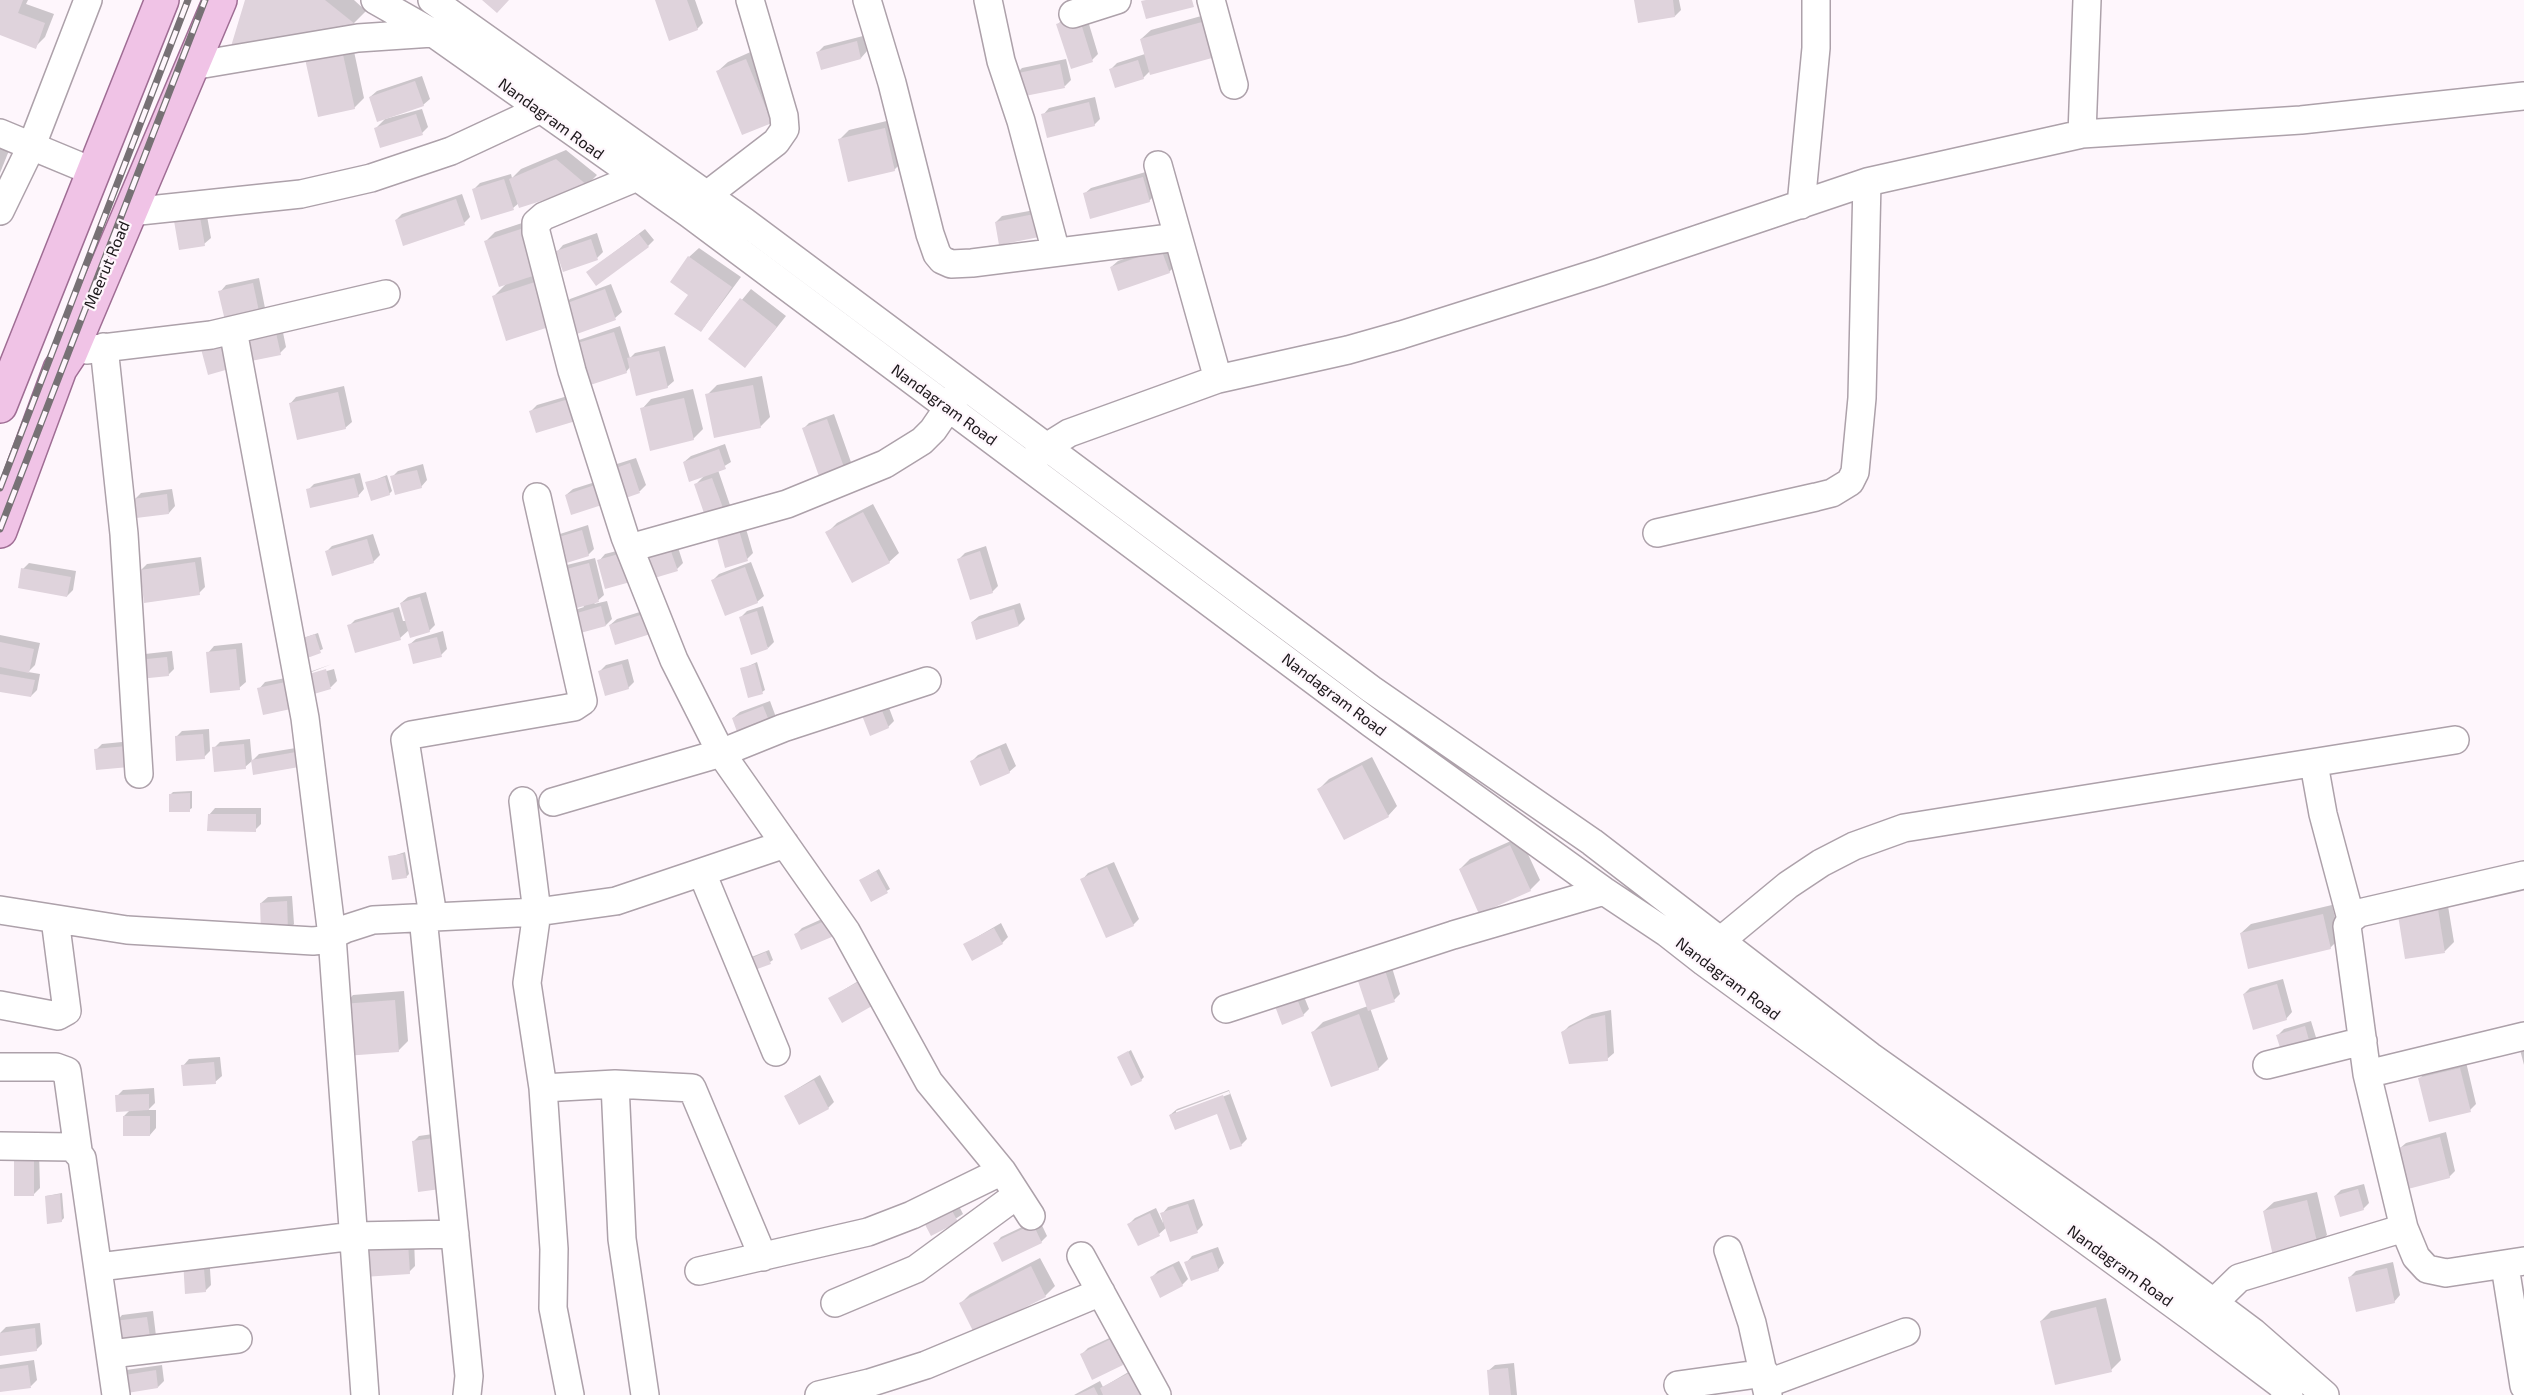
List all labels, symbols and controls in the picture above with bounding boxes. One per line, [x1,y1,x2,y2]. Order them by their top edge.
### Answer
street label: Nandagram Road [494,74,608,164]
street label: Meerut Road [80,218,134,312]
street label: Nandagram Road [887,360,1001,450]
street label: Nandagram Road [1278,649,1390,741]
street label: Nandagram Road [1672,933,1784,1025]
street label: Nandagram Road [2063,1221,2177,1311]

